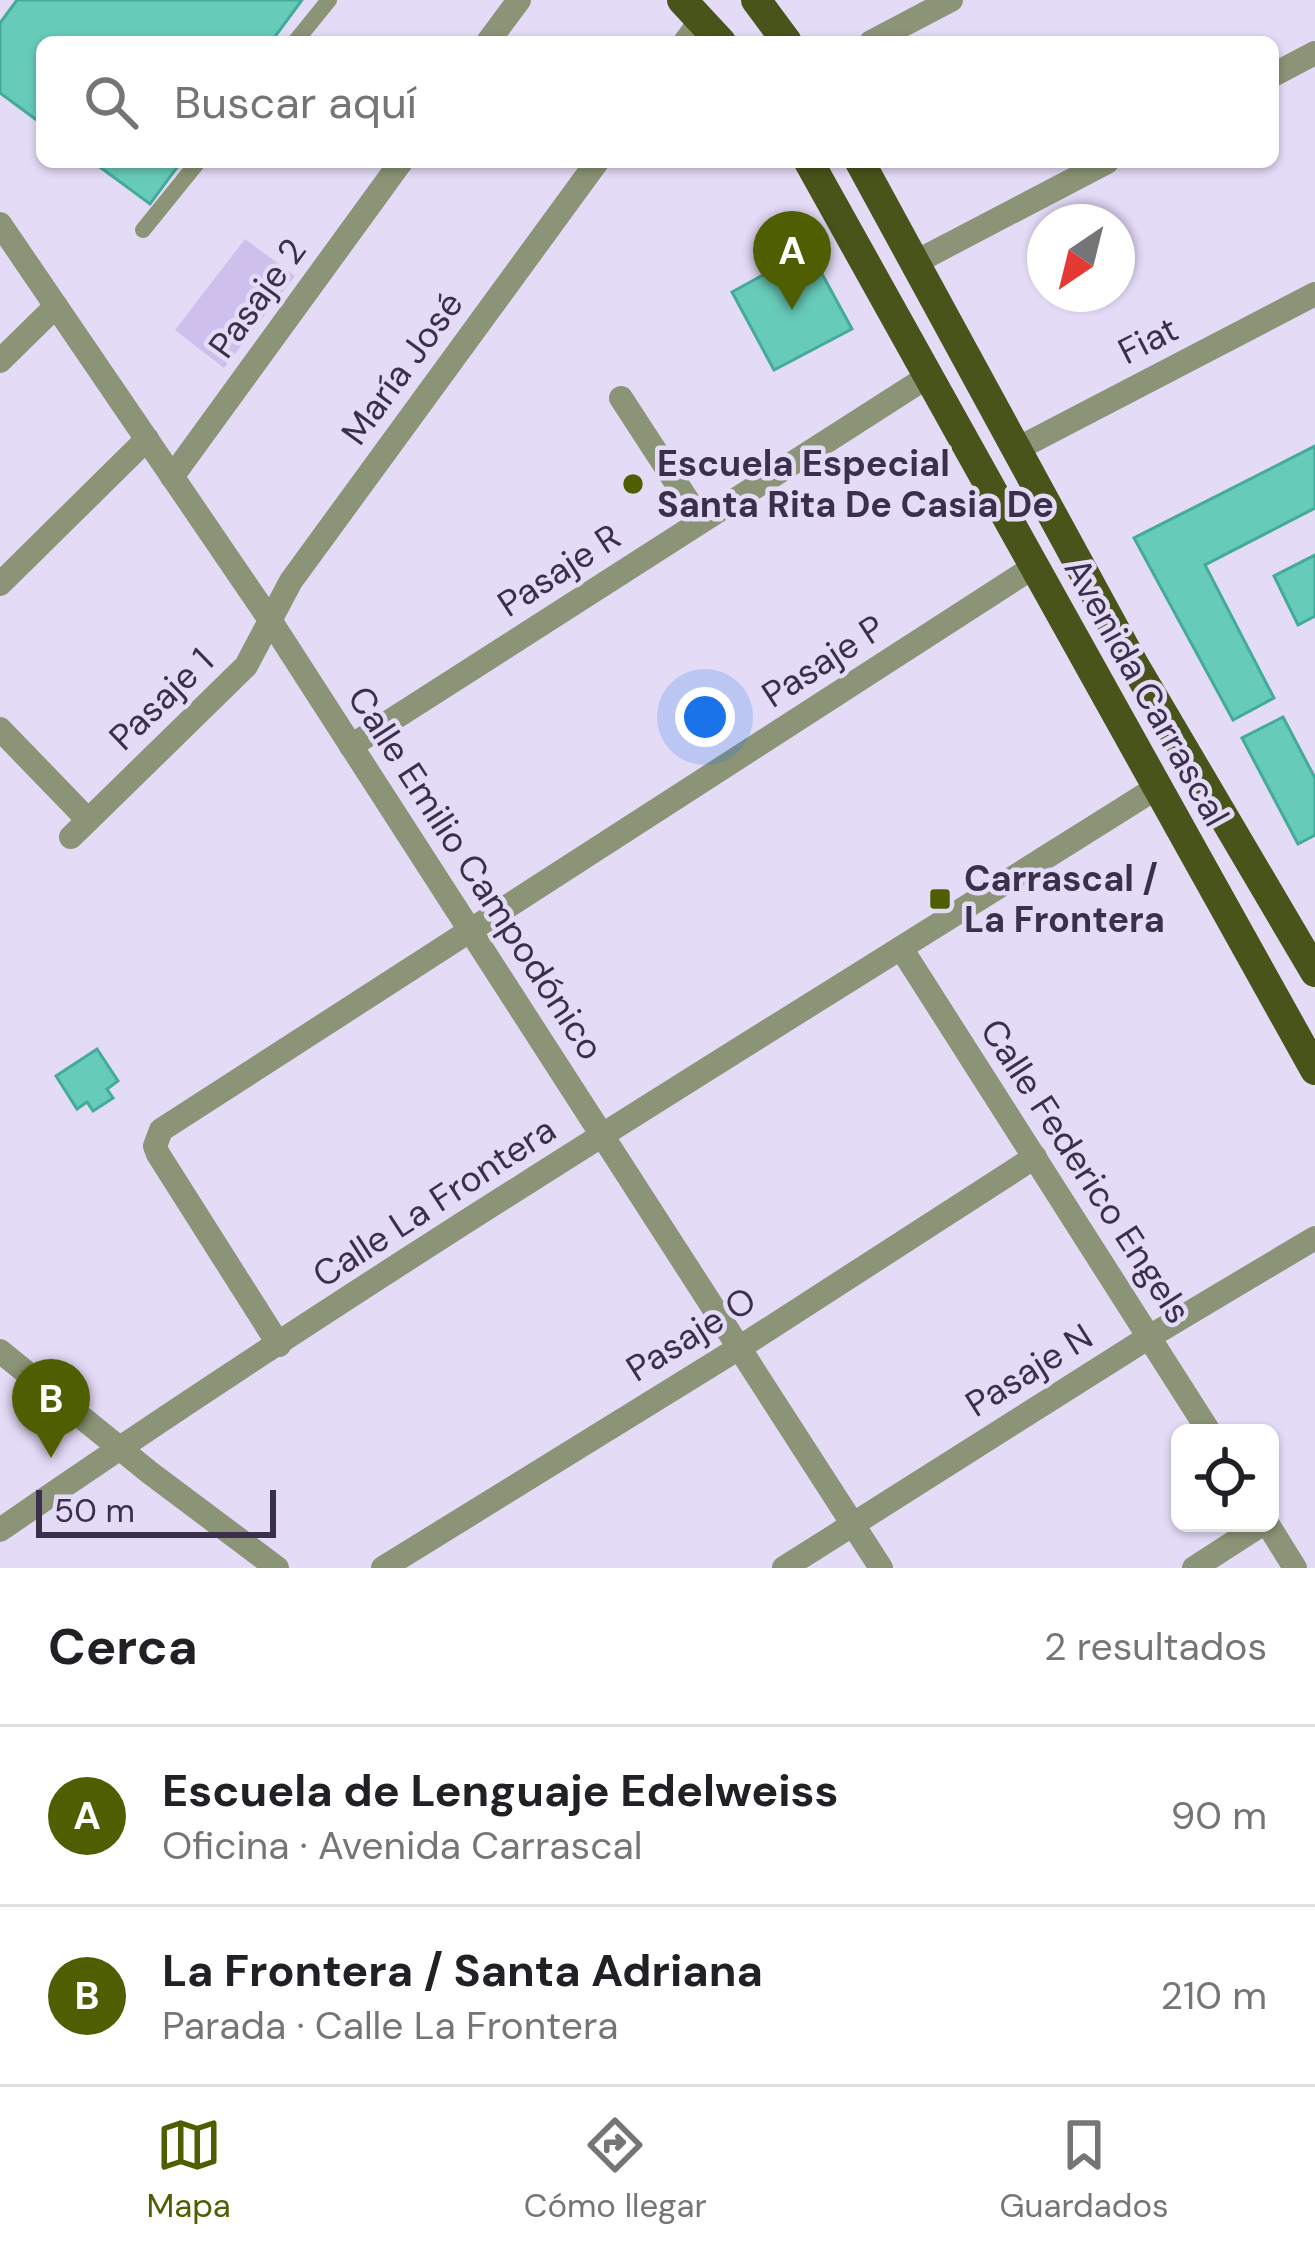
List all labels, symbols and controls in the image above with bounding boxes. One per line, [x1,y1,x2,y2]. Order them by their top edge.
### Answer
search box [36,36,1279,168]
icon: search [78,69,144,135]
text: Buscar aquí [174,73,417,132]
north arrow [1027,204,1135,312]
pin: A [753,211,831,310]
street label: Pasaje 2 [198,229,316,367]
street label: María José [331,282,473,454]
street label: Fiat [1110,305,1186,375]
place label: Escuela Especial Santa Rita De Casia De [657,440,1054,528]
marker: Escuela Especial Santa Rita De Casia De [620,471,646,497]
street label: Pasaje R [489,513,629,627]
street label: Avenida Carrascal [1054,550,1240,834]
street label: Pasaje P [753,604,893,718]
street label: Pasaje 1 [99,638,223,760]
street label: Calle Emilio Campodónico [337,677,615,1069]
your location [675,687,735,747]
place label: Carrascal / La Frontera [964,855,1165,943]
marker: Carrascal / La Frontera [927,886,953,912]
street label: Calle Federico Engels [970,1010,1202,1332]
street label: Calle La Frontera [304,1106,564,1298]
street label: Pasaje O [618,1276,764,1392]
street label: Pasaje N [957,1313,1101,1427]
pin: B [12,1359,90,1458]
map controls [1171,1424,1279,1532]
button: locate [1171,1424,1279,1532]
scale bar [36,1484,276,1537]
text: 50 m [54,1489,135,1532]
text: Cerca [48,1613,198,1680]
text: 2 resultados [1044,1621,1267,1672]
text: Escuela de Lenguaje Edelweiss [162,1761,839,1820]
text: A [73,1790,101,1841]
text: 90 m [1171,1790,1267,1841]
text: Oficina · Avenida Carrascal [162,1820,642,1871]
text: La Frontera / Santa Adriana [162,1941,763,2000]
text: B [75,1970,99,2021]
text: 210 m [1161,1970,1267,2021]
text: Parada · Calle La Frontera [162,2000,619,2051]
tab: Mapa [146,2112,231,2227]
tab: Cómo llegar [524,2112,707,2227]
tab: Guardados [1000,2112,1169,2227]

